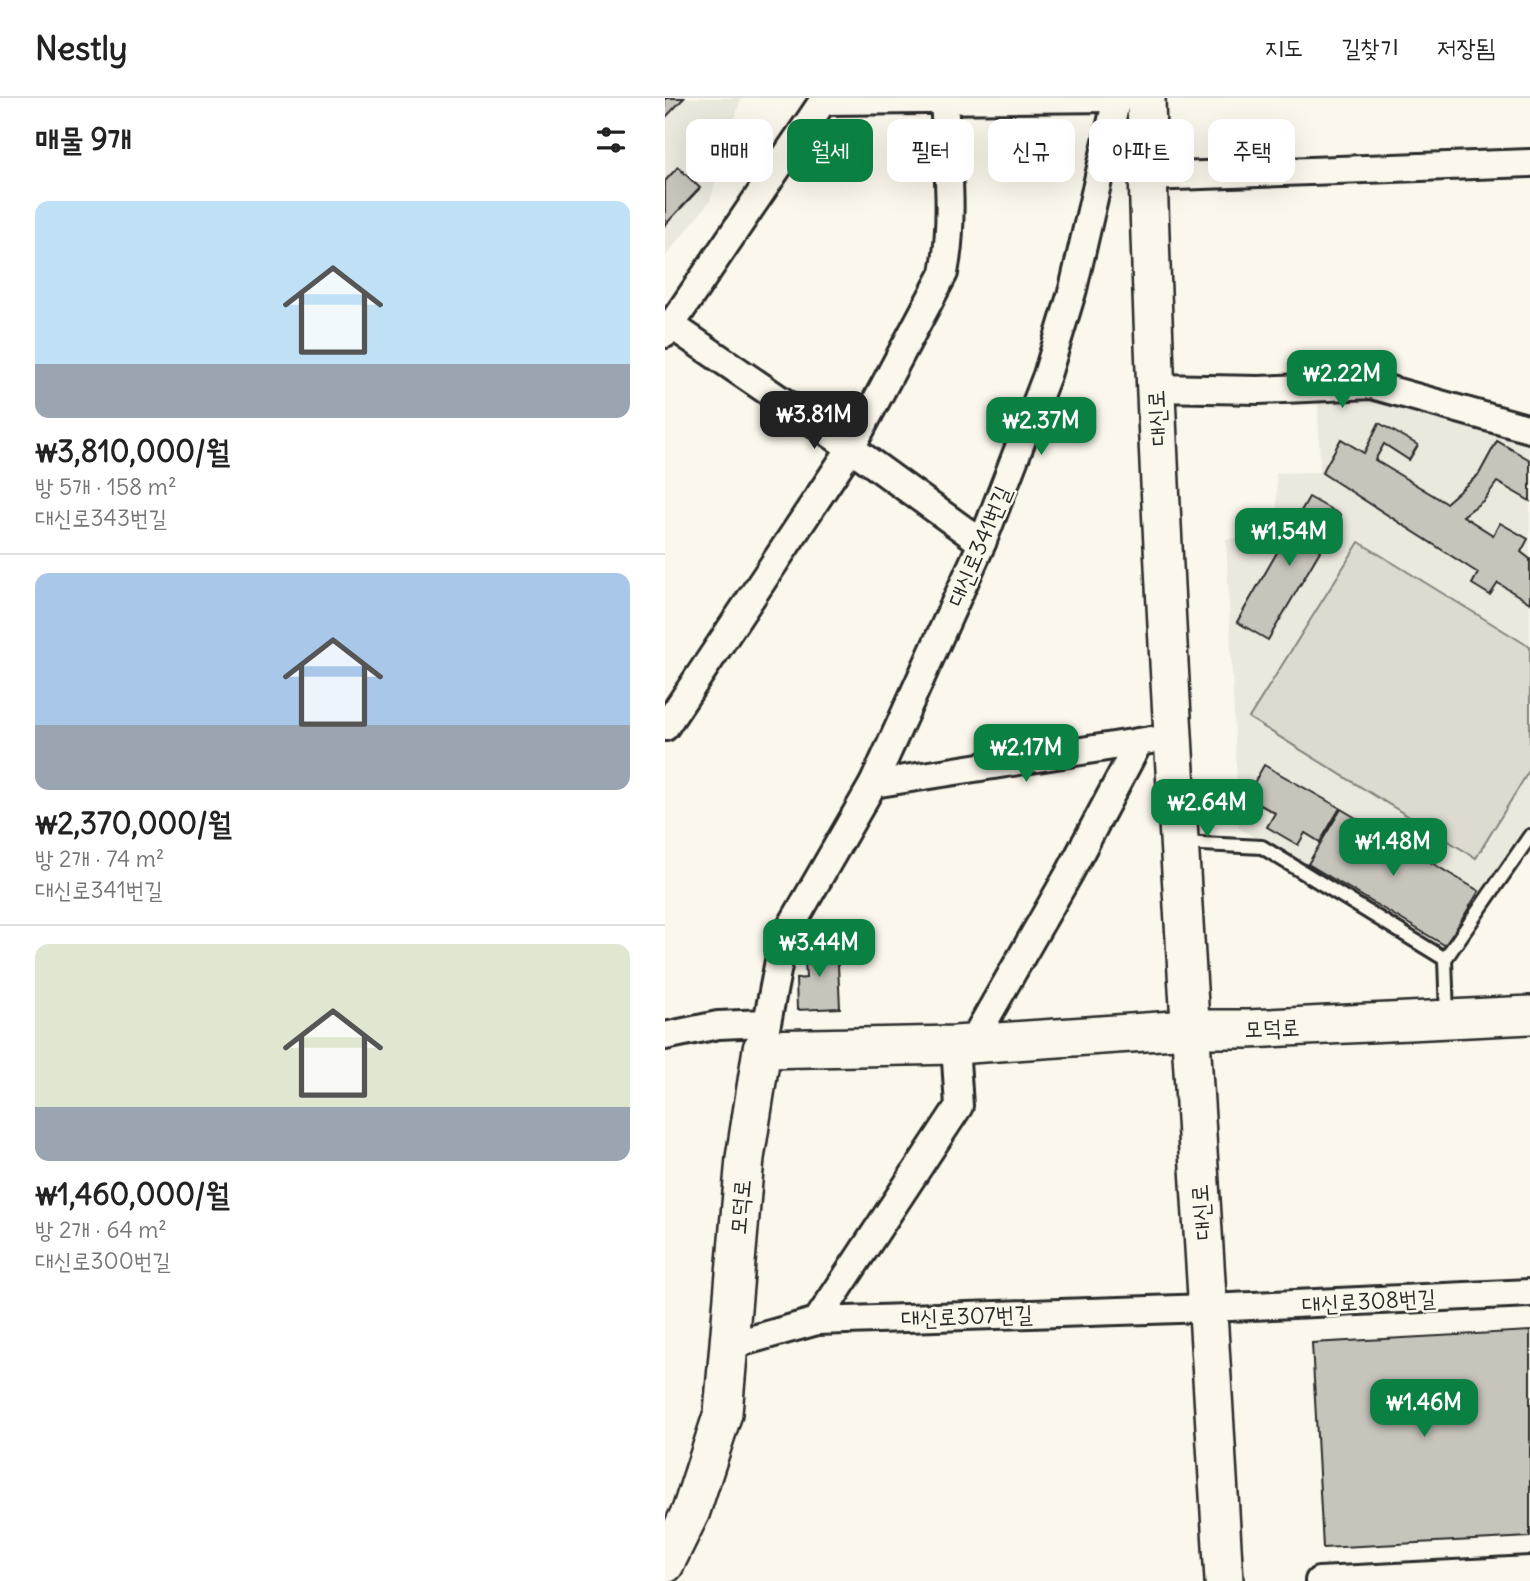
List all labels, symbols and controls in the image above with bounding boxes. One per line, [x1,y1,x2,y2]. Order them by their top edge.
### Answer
text: Nestly [35,27,128,69]
text: 지도 [1265,32,1303,62]
text: 길찾기 [1341,32,1399,62]
text: 저장됨 [1437,32,1495,62]
chip: 매매 [686,119,773,182]
chip: 월세 [787,119,873,182]
chip: 필터 [887,119,974,182]
chip: 신규 [988,119,1075,182]
chip: 아파트 [1089,119,1194,182]
chip: 주택 [1208,119,1295,182]
text: 매물 9개 [35,120,132,158]
icon: filters [592,121,630,159]
icon: home [270,247,396,373]
pin: ₩2.22M [1285,350,1399,410]
text: ₩2.22M [1303,358,1381,387]
street label: 대신로 [1141,390,1172,447]
pin: ₩3.81M [757,392,871,451]
pin: ₩2.37M [984,398,1098,457]
text: ₩3.81M [776,399,852,428]
text: ₩2.37M [1002,405,1080,434]
text: ₩3,810,000/월 [35,432,230,470]
text: 방 5개 · 158 m² [35,472,177,501]
street label: 대신로341번길 [940,481,1017,610]
text: 대신로343번길 [35,503,167,532]
pin: ₩1.54M [1232,508,1346,568]
text: ₩1.54M [1251,516,1327,545]
icon: home [270,619,396,745]
pin: ₩2.17M [969,724,1083,784]
text: ₩2.17M [990,732,1062,761]
pin: ₩2.64M [1150,780,1264,839]
text: ₩2.64M [1167,787,1247,816]
text: ₩2,370,000/월 [35,804,232,842]
pin: ₩1.48M [1336,818,1450,878]
text: ₩1.48M [1355,826,1431,855]
text: 방 2개 · 74 m² [35,844,164,873]
text: 대신로341번길 [35,875,163,904]
pin: ₩3.44M [762,920,876,979]
text: ₩3.44M [779,927,859,956]
icon: home [270,990,396,1116]
street label: 모덕로 [1244,1012,1300,1043]
text: ₩1,460,000/월 [35,1175,230,1213]
street label: 모덕로 [723,1178,756,1236]
street label: 대신로 [1184,1183,1217,1241]
text: 방 2개 · 64 m² [35,1215,167,1244]
text: 대신로300번길 [35,1246,171,1275]
street label: 대신로308번길 [1301,1283,1437,1318]
street label: 대신로307번길 [901,1299,1033,1332]
pin: ₩1.46M [1367,1380,1481,1439]
text: ₩1.46M [1386,1387,1462,1416]

